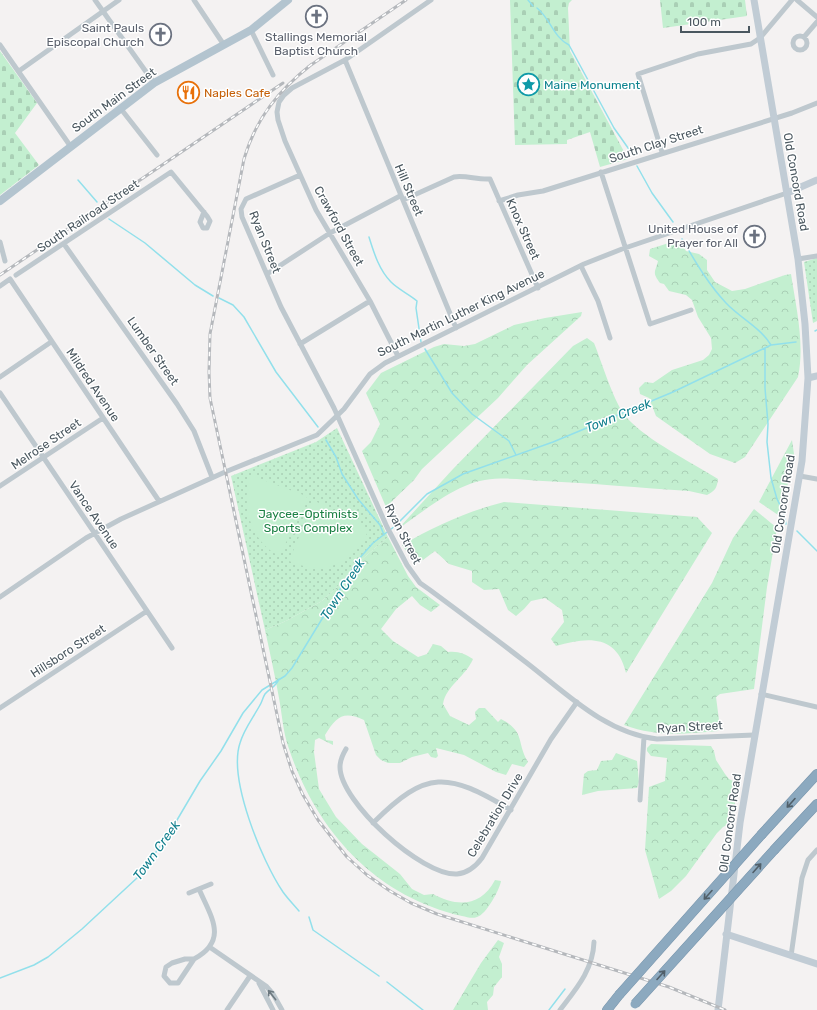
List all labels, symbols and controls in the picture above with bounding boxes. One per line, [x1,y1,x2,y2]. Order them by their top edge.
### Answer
church icon: Stallings Memorial Baptist Church [303,3,329,29]
scale bar [681,8,749,34]
text: 100 m [687,15,721,29]
place label: Saint Pauls Episcopal Church [47,21,144,49]
church icon: Saint Pauls Episcopal Church [147,22,173,48]
place label: Stallings Memorial Baptist Church [265,30,367,58]
street label: South Main Street [69,65,159,135]
place icon: Maine Monument [516,72,542,98]
place label: Maine Monument [544,78,640,92]
restaurant icon: Naples Cafe [176,80,202,106]
place label: Naples Cafe [204,86,271,100]
street label: South Clay Street [607,122,705,166]
street label: Old Concord Road [780,132,812,232]
street label: Hill Street [392,162,426,218]
street label: South Railroad Street [35,177,142,255]
street label: Crawford Street [311,184,367,269]
street label: Knox Street [503,196,543,262]
street label: Ryan Street [246,209,284,275]
place label: United House of Prayer for All [648,222,738,250]
church icon: United House of Prayer for All [741,223,767,249]
street label: South Martin Luther King Avenue [375,266,547,360]
street label: Lumber Street [124,314,182,388]
street label: Mildred Avenue [63,346,123,425]
water label: Town Creek [583,395,654,436]
street label: Melrose Street [9,415,84,472]
street label: Old Concord Road [768,454,798,554]
street label: Vance Avenue [66,478,122,552]
street label: Ryan Street [382,502,424,567]
park label: Jaycee-Optimists Sports Complex [258,507,358,535]
water label: Town Creek [317,556,368,623]
street label: Hillsboro Street [28,621,108,680]
street label: Ryan Street [657,718,724,736]
street label: Celebration Drive [464,770,526,860]
street label: Old Concord Road [716,773,744,873]
one-way arrow [786,797,795,808]
water label: Town Creek [130,817,183,883]
one-way arrow [753,863,762,873]
one-way arrow [703,890,713,900]
one-way arrow [656,969,665,980]
one-way arrow [268,989,277,1000]

